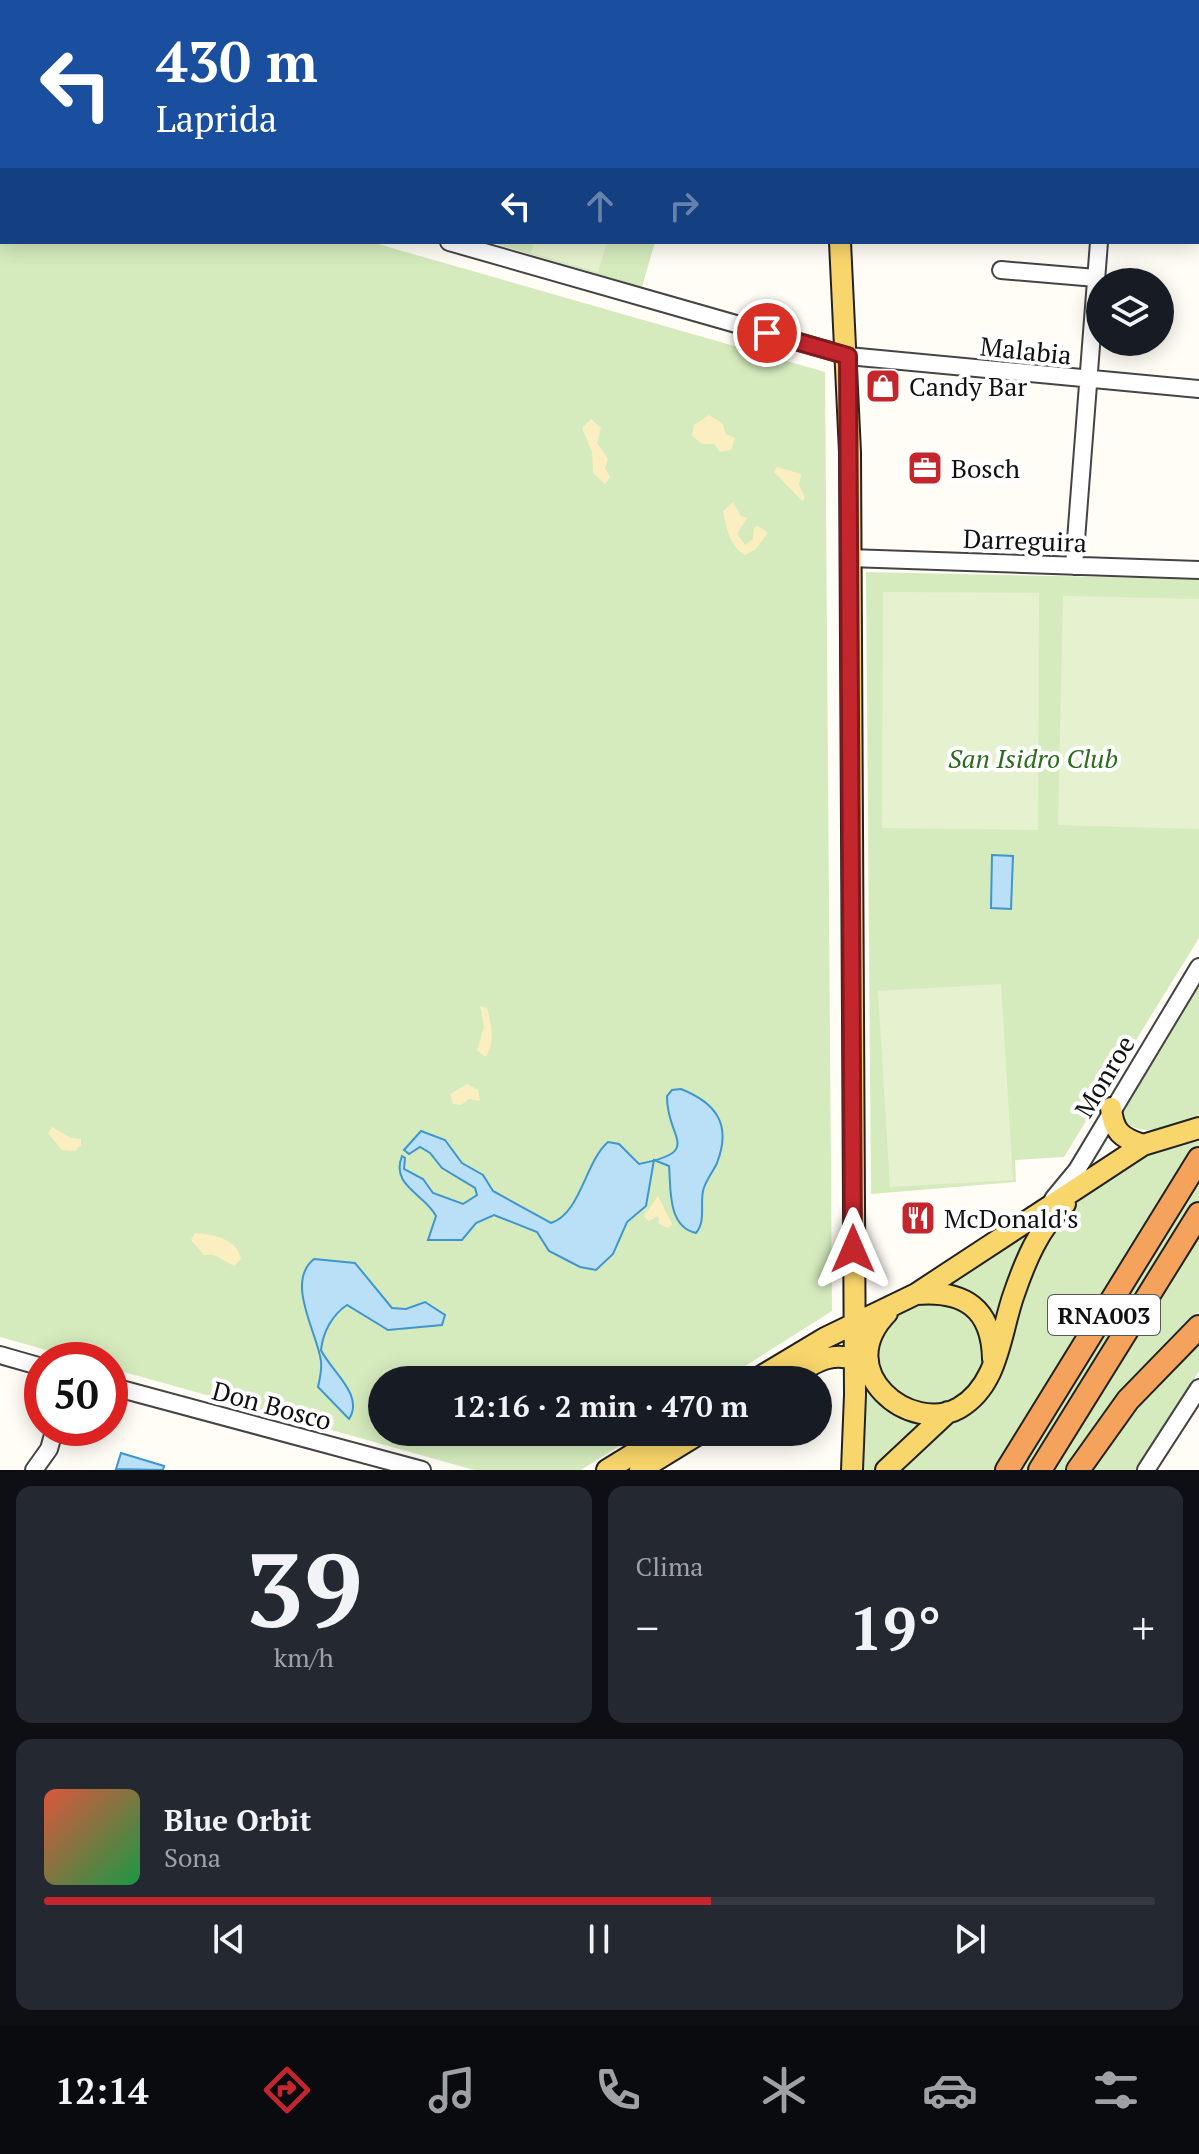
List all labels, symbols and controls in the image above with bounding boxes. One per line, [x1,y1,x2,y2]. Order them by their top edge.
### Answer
text: 430 m [156,24,318,98]
icon: left [24,32,128,136]
text: Laprida [156,95,277,142]
icon: left [494,184,538,228]
icon: ahead [578,184,622,228]
icon: right [662,184,706,228]
map controls [1086,268,1174,356]
button: layers [1086,268,1174,356]
pin [733,299,801,367]
icon: arrive [745,311,789,355]
street label: Malabia [979,328,1073,372]
shop icon: Candy Bar [864,367,902,405]
place label: Candy Bar [909,369,1027,403]
office icon: Bosch [906,449,944,487]
place label: Bosch [951,451,1020,485]
street label: Darreguira [962,521,1088,559]
park label: San Isidro Club [948,741,1118,775]
street label: Monroe [1066,1029,1142,1123]
restaurant icon: McDonald's [899,1199,937,1237]
place label: McDonald's [944,1201,1079,1235]
position arrow [811,1207,895,1291]
road number: RNA003 [1048,1295,1160,1335]
speed limit sign: 50 [24,1342,128,1446]
street label: Don Bosco [209,1373,335,1437]
text: 12:16 · 2 min · 470 m [452,1386,748,1426]
text: 39 [245,1519,363,1657]
text: Clima [636,1549,703,1583]
text: 19° [849,1588,942,1667]
text: − [636,1598,659,1657]
text: + [1132,1598,1155,1657]
text: km/h [274,1640,334,1674]
text: Blue Orbit [164,1800,311,1840]
text: Sona [164,1840,221,1874]
icon: previous [207,1917,251,1961]
icon: pause [577,1917,621,1961]
icon: next [948,1917,992,1961]
icon: directions [259,2062,315,2118]
icon: music [424,2062,480,2118]
icon: phone [590,2062,646,2118]
icon: climate [756,2062,812,2118]
icon: car [922,2062,978,2118]
icon: filters [1088,2062,1144,2118]
text: 12:14 [55,2067,149,2114]

